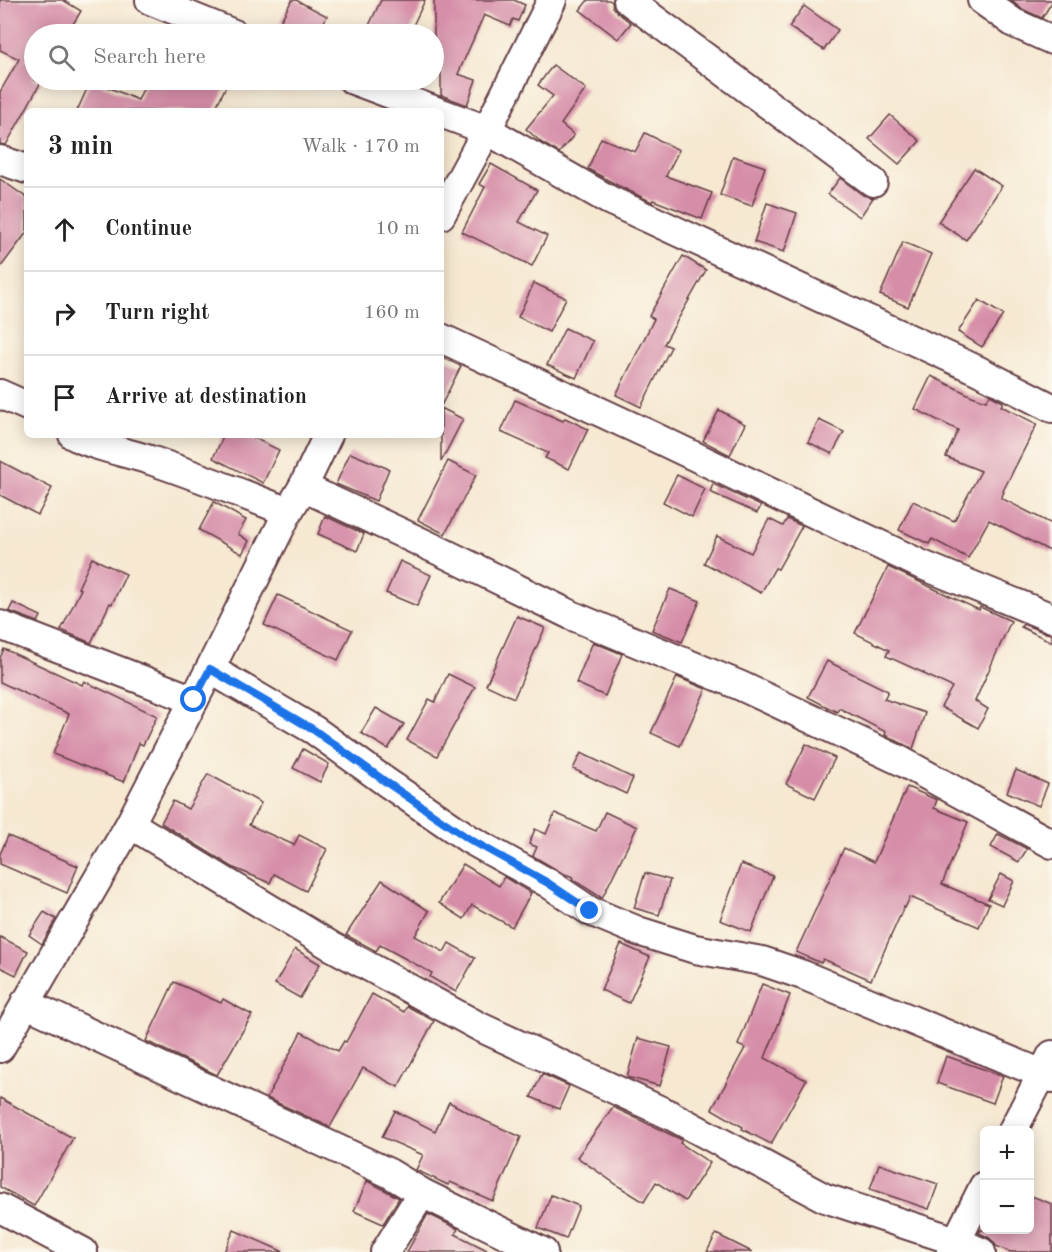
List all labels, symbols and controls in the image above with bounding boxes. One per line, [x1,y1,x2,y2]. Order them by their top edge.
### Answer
search box [24,24,444,90]
icon: search [45,41,78,74]
text: Search here [93,46,206,68]
text: 3 min [48,134,113,160]
text: Walk · 170 m [301,137,420,157]
icon: ahead [48,213,81,246]
text: Continue [105,218,192,240]
text: 10 m [375,219,420,239]
icon: right [48,297,81,330]
text: Turn right [105,302,209,324]
text: 160 m [364,303,420,323]
icon: arrive [48,381,81,414]
text: Arrive at destination [105,386,307,408]
route start [180,686,206,712]
route end [576,897,602,923]
map controls [980,1126,1034,1234]
button: + [980,1126,1034,1180]
button: − [980,1180,1034,1234]

